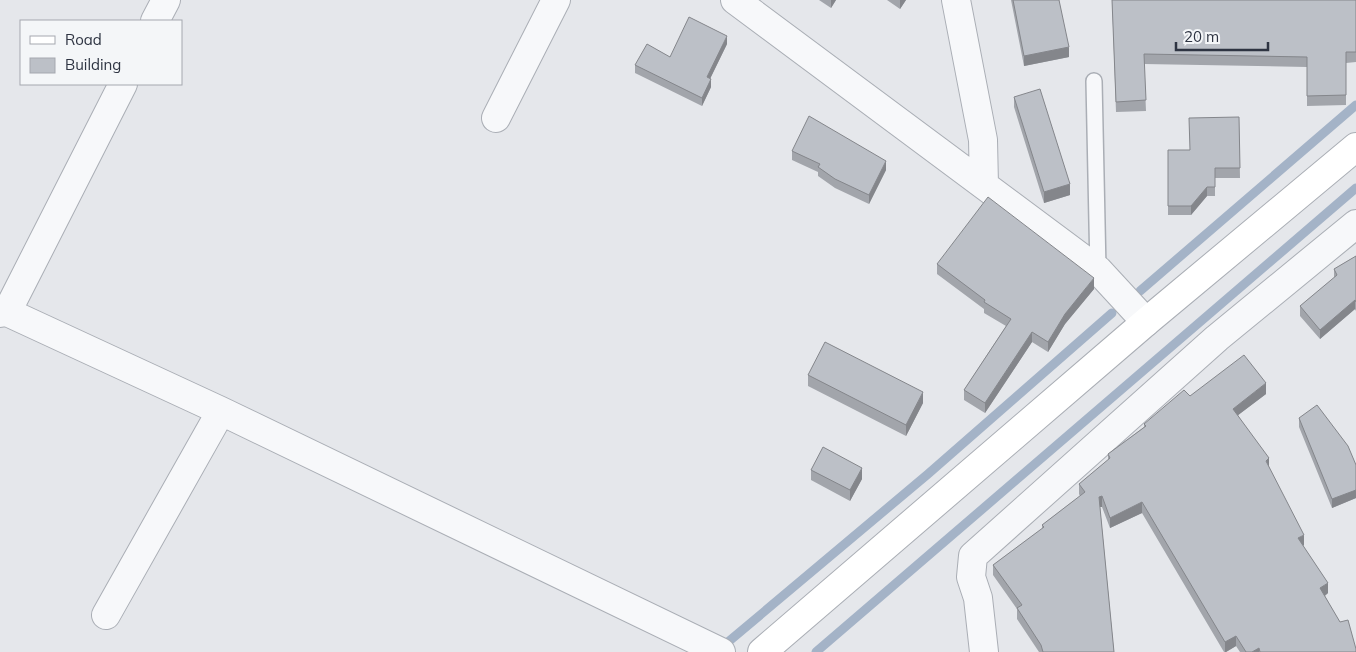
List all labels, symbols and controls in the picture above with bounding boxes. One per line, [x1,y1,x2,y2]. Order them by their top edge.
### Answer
legend [20,20,182,85]
scale bar [1176,20,1268,52]
text: 20 m [1184,27,1219,46]
text: Road [65,30,102,49]
text: Building [65,55,121,74]

